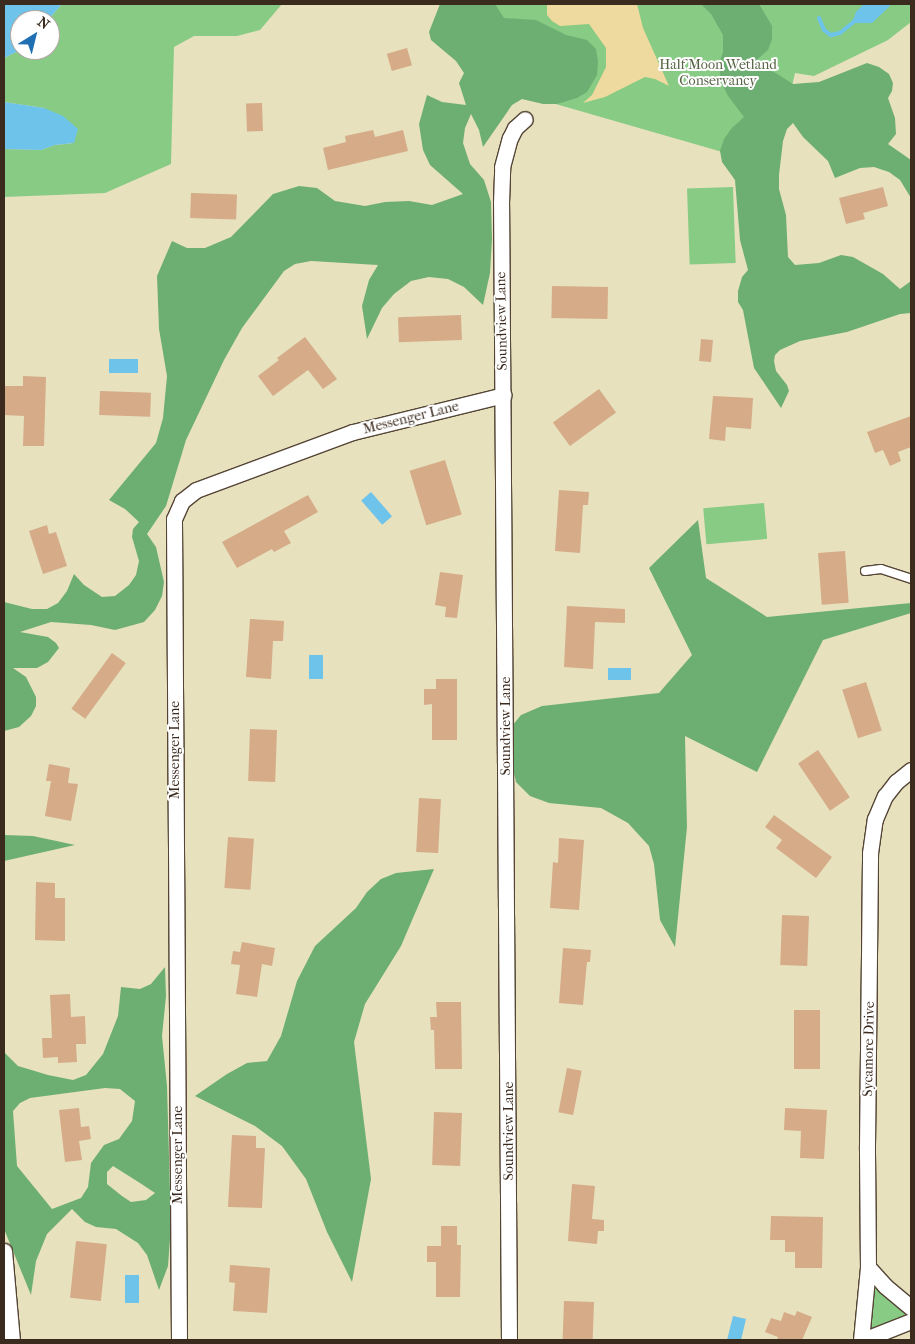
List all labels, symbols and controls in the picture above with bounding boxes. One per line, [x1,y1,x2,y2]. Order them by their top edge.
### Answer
north arrow [10,10,60,60]
text: N [34,13,53,33]
park label: Half Moon Wetland Conservancy [659,57,777,90]
street label: Soundview Lane [493,271,511,371]
street label: Messenger Lane [361,398,461,438]
street label: Soundview Lane [498,677,514,775]
street label: Messenger Lane [167,701,183,799]
street label: Sycamore Drive [860,1001,878,1097]
street label: Soundview Lane [501,1082,517,1180]
street label: Messenger Lane [170,1106,186,1204]

